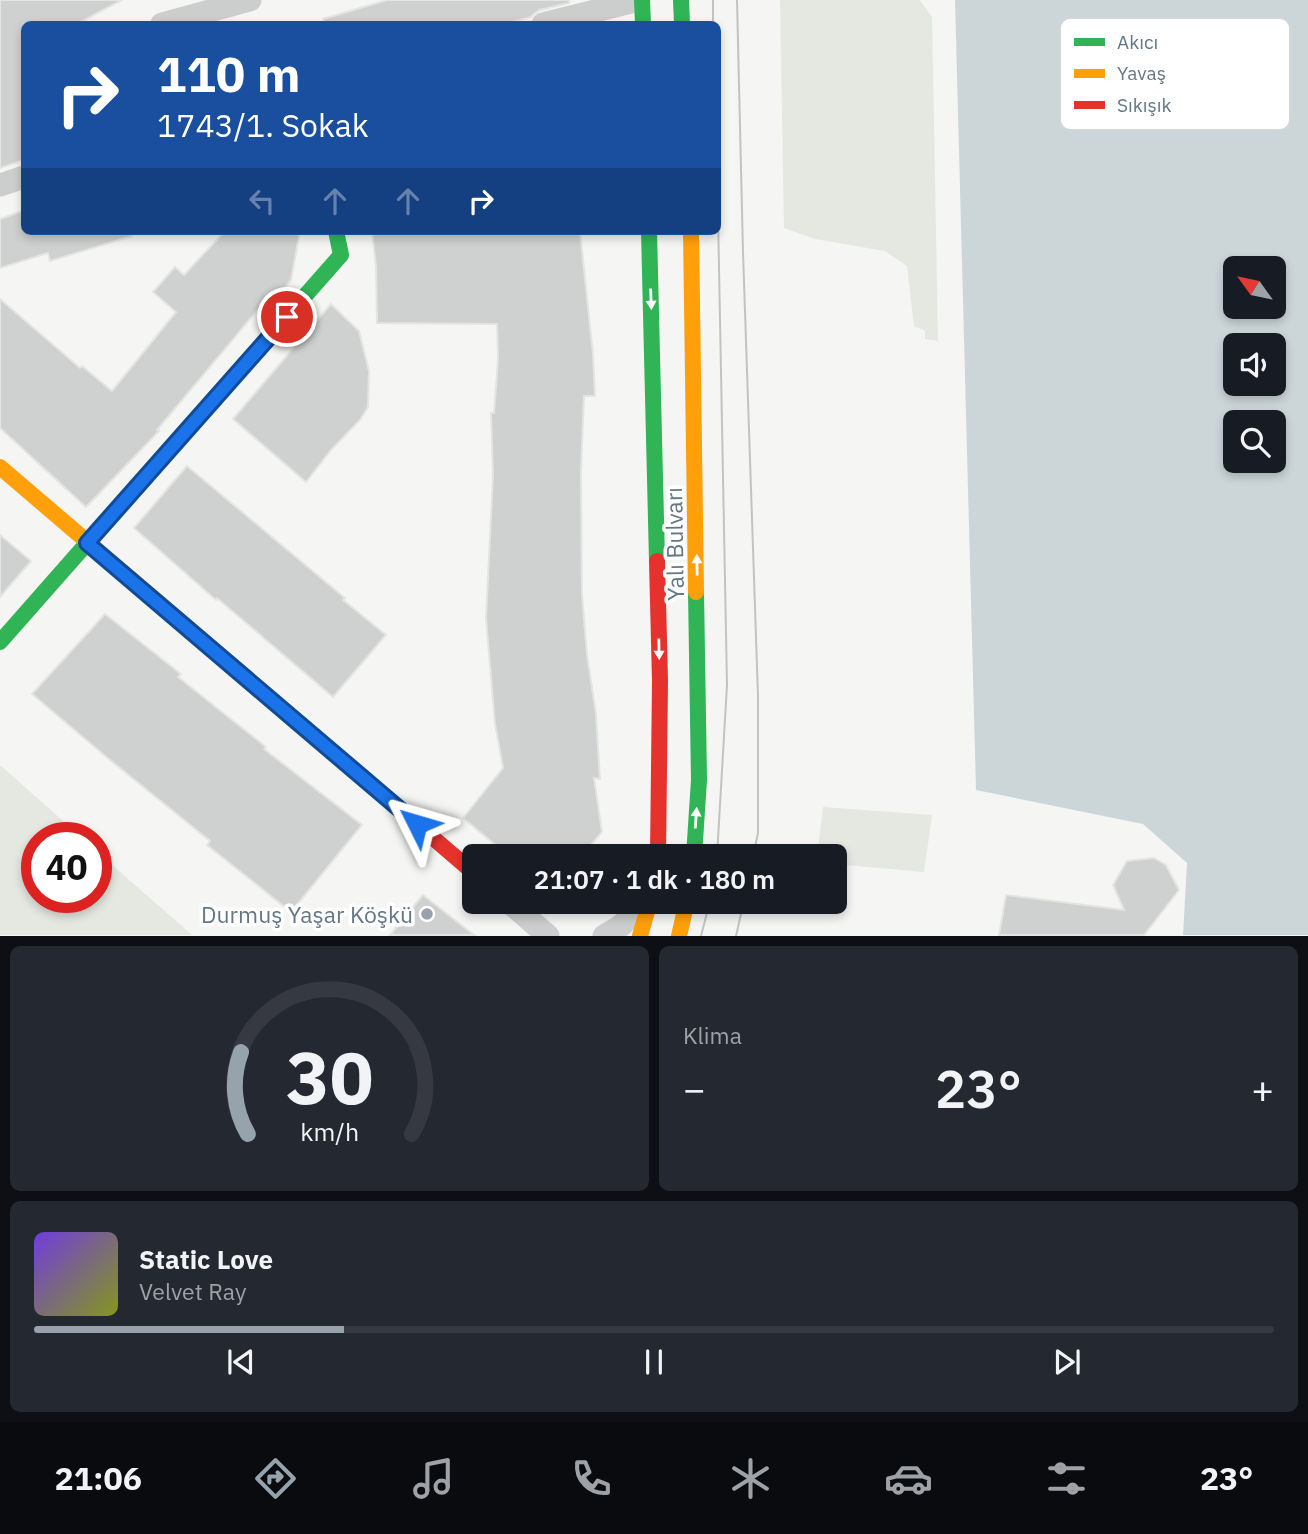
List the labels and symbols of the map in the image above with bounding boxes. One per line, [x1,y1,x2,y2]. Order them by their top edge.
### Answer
legend [1060,18,1290,130]
text: Akıcı [1117,30,1158,54]
text: Yavaş [1117,61,1166,85]
text: Sıkışık [1117,93,1172,117]
north arrow [1223,256,1286,318]
pin [257,287,317,347]
one-way arrow [645,288,657,310]
street label: Yalı Bulvarı [658,487,690,601]
one-way arrow [691,554,703,576]
one-way arrow [654,638,665,660]
position arrow [380,787,454,861]
one-way arrow [691,807,702,829]
speed limit sign: 40 [21,822,112,913]
place label: Durmuş Yaşar Köşkü [201,899,413,929]
marker: Durmuş Yaşar Köşkü [419,906,435,922]

